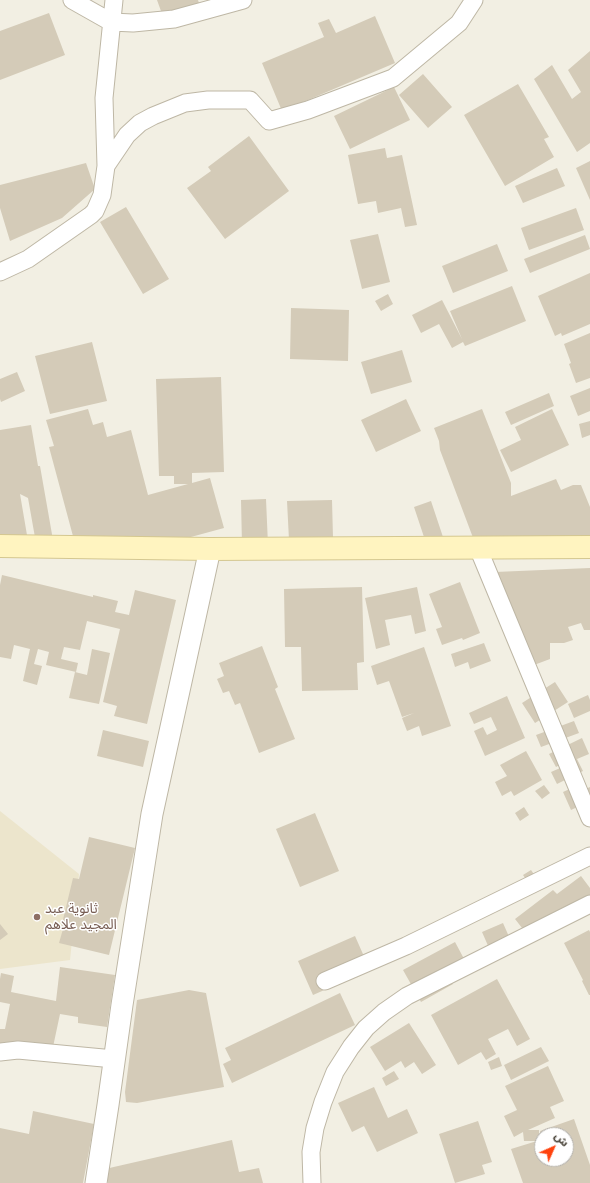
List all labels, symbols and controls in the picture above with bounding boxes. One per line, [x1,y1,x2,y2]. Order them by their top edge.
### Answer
place label: ثانوية عبد المجيد علاهم [45,901,117,934]
marker: ثانوية عبد المجيد علاهم [32,912,42,922]
north arrow [534,1127,574,1167]
text: ش [552,1130,571,1149]

